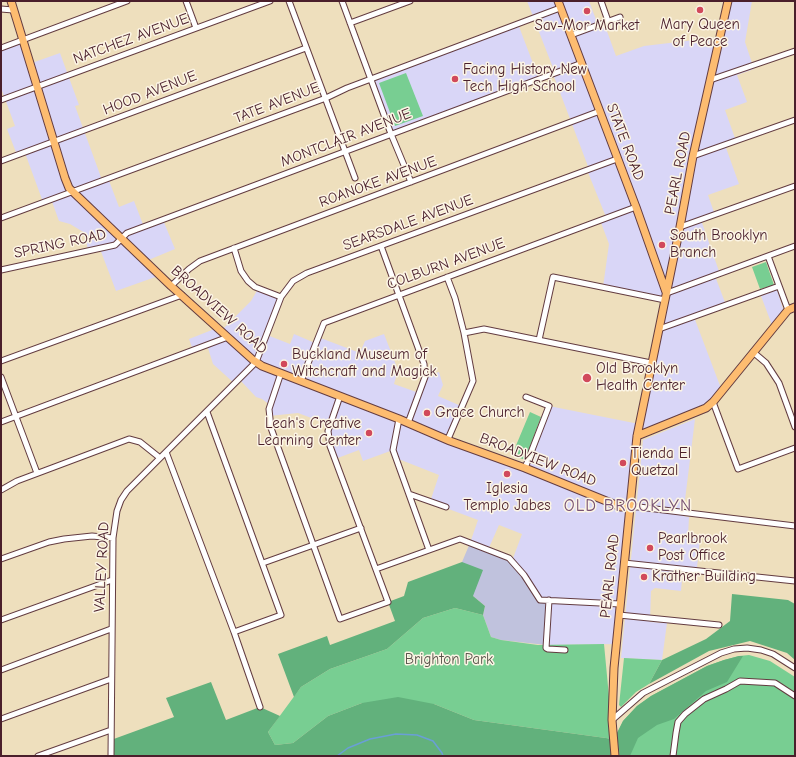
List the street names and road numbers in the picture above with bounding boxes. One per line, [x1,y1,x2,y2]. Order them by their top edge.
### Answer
street label: NATCHEZ AVENUE [71,10,191,68]
street label: HOOD AVENUE [101,67,199,119]
street label: TATE AVENUE [232,78,322,128]
street label: STATE ROAD [602,101,648,183]
street label: MONTCLAIR AVENUE [278,105,414,171]
street label: PEARL ROAD [661,130,695,216]
street label: ROANOKE AVENUE [317,152,439,212]
street label: SEARSDALE AVENUE [340,191,476,255]
street label: SPRING ROAD [12,225,108,263]
street label: COLBURN AVENUE [385,234,507,294]
street label: BROADVIEW ROAD [167,262,271,358]
street label: BROADVIEW ROAD [477,429,599,491]
street label: VALLEY ROAD [91,521,113,613]
street label: PEARL ROAD [597,533,623,619]

